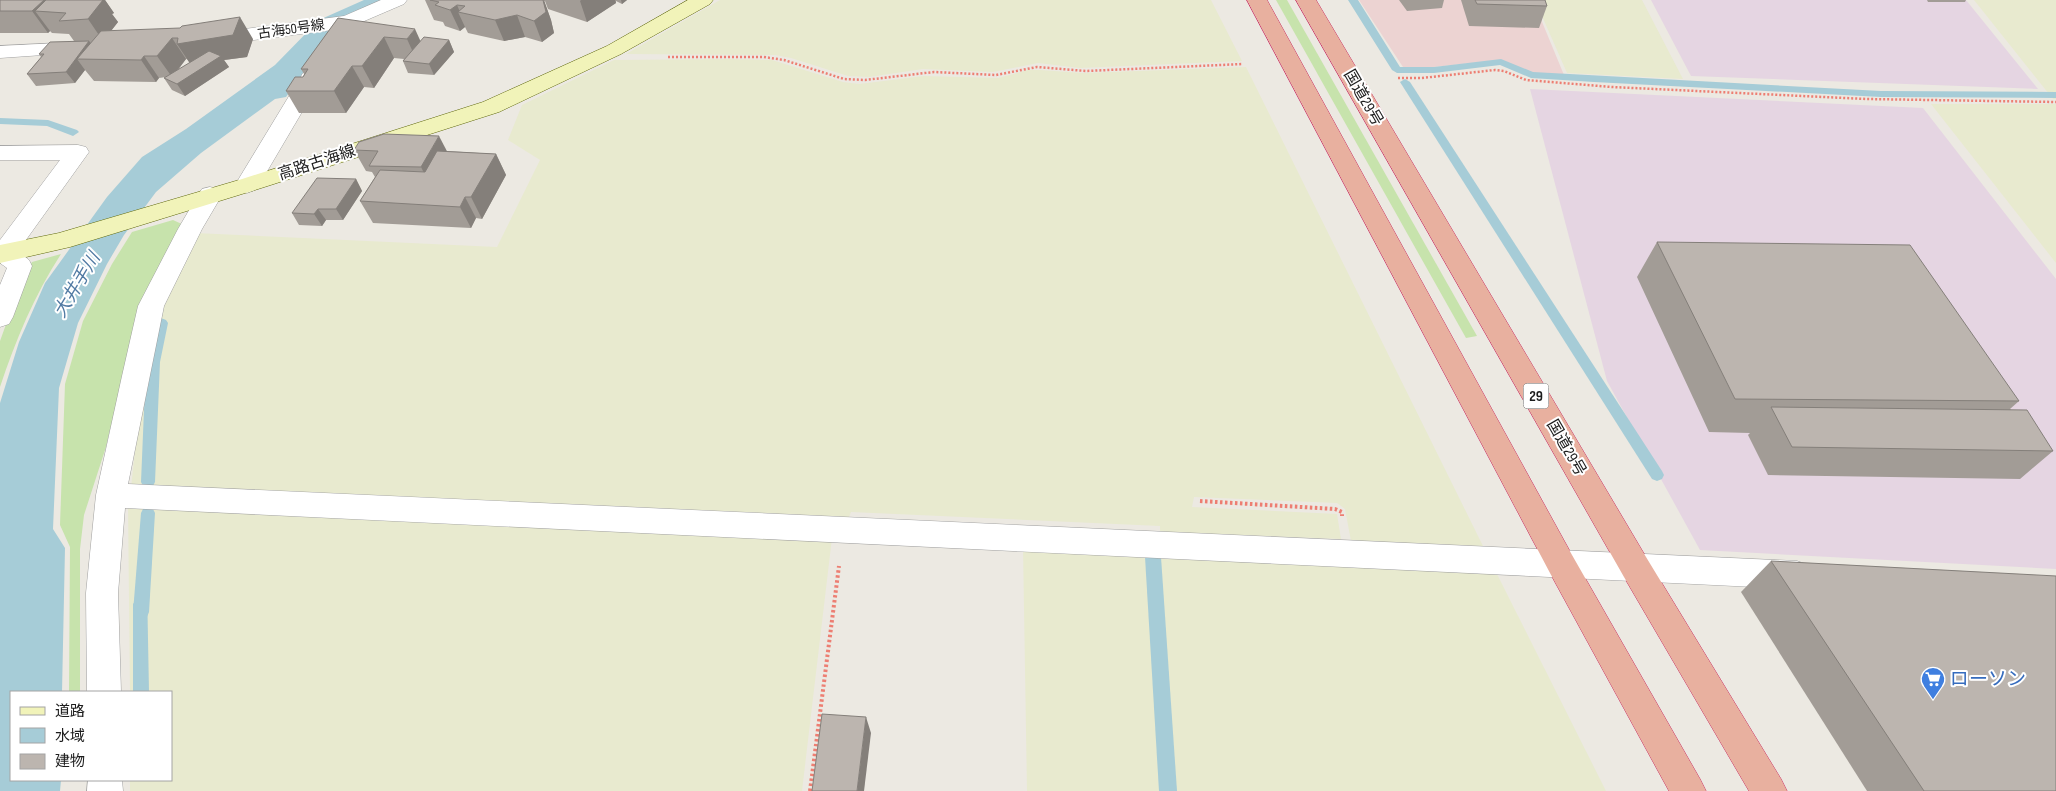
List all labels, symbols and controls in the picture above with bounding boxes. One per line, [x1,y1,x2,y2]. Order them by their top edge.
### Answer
street label: 古海50号線 [256,16,326,42]
street label: 国道29号 [1339,67,1387,129]
street label: 高路古海線 [276,142,358,184]
water label: 大井手川 [49,247,106,321]
road number: 29 [1524,384,1548,408]
street label: 国道29号 [1542,417,1590,479]
supermarket icon: ローソン [1920,666,1946,700]
place label: ローソン [1950,668,2026,691]
legend [10,691,172,781]
text: 道路 [55,702,85,721]
text: 水域 [55,727,85,746]
text: 建物 [55,752,85,771]

